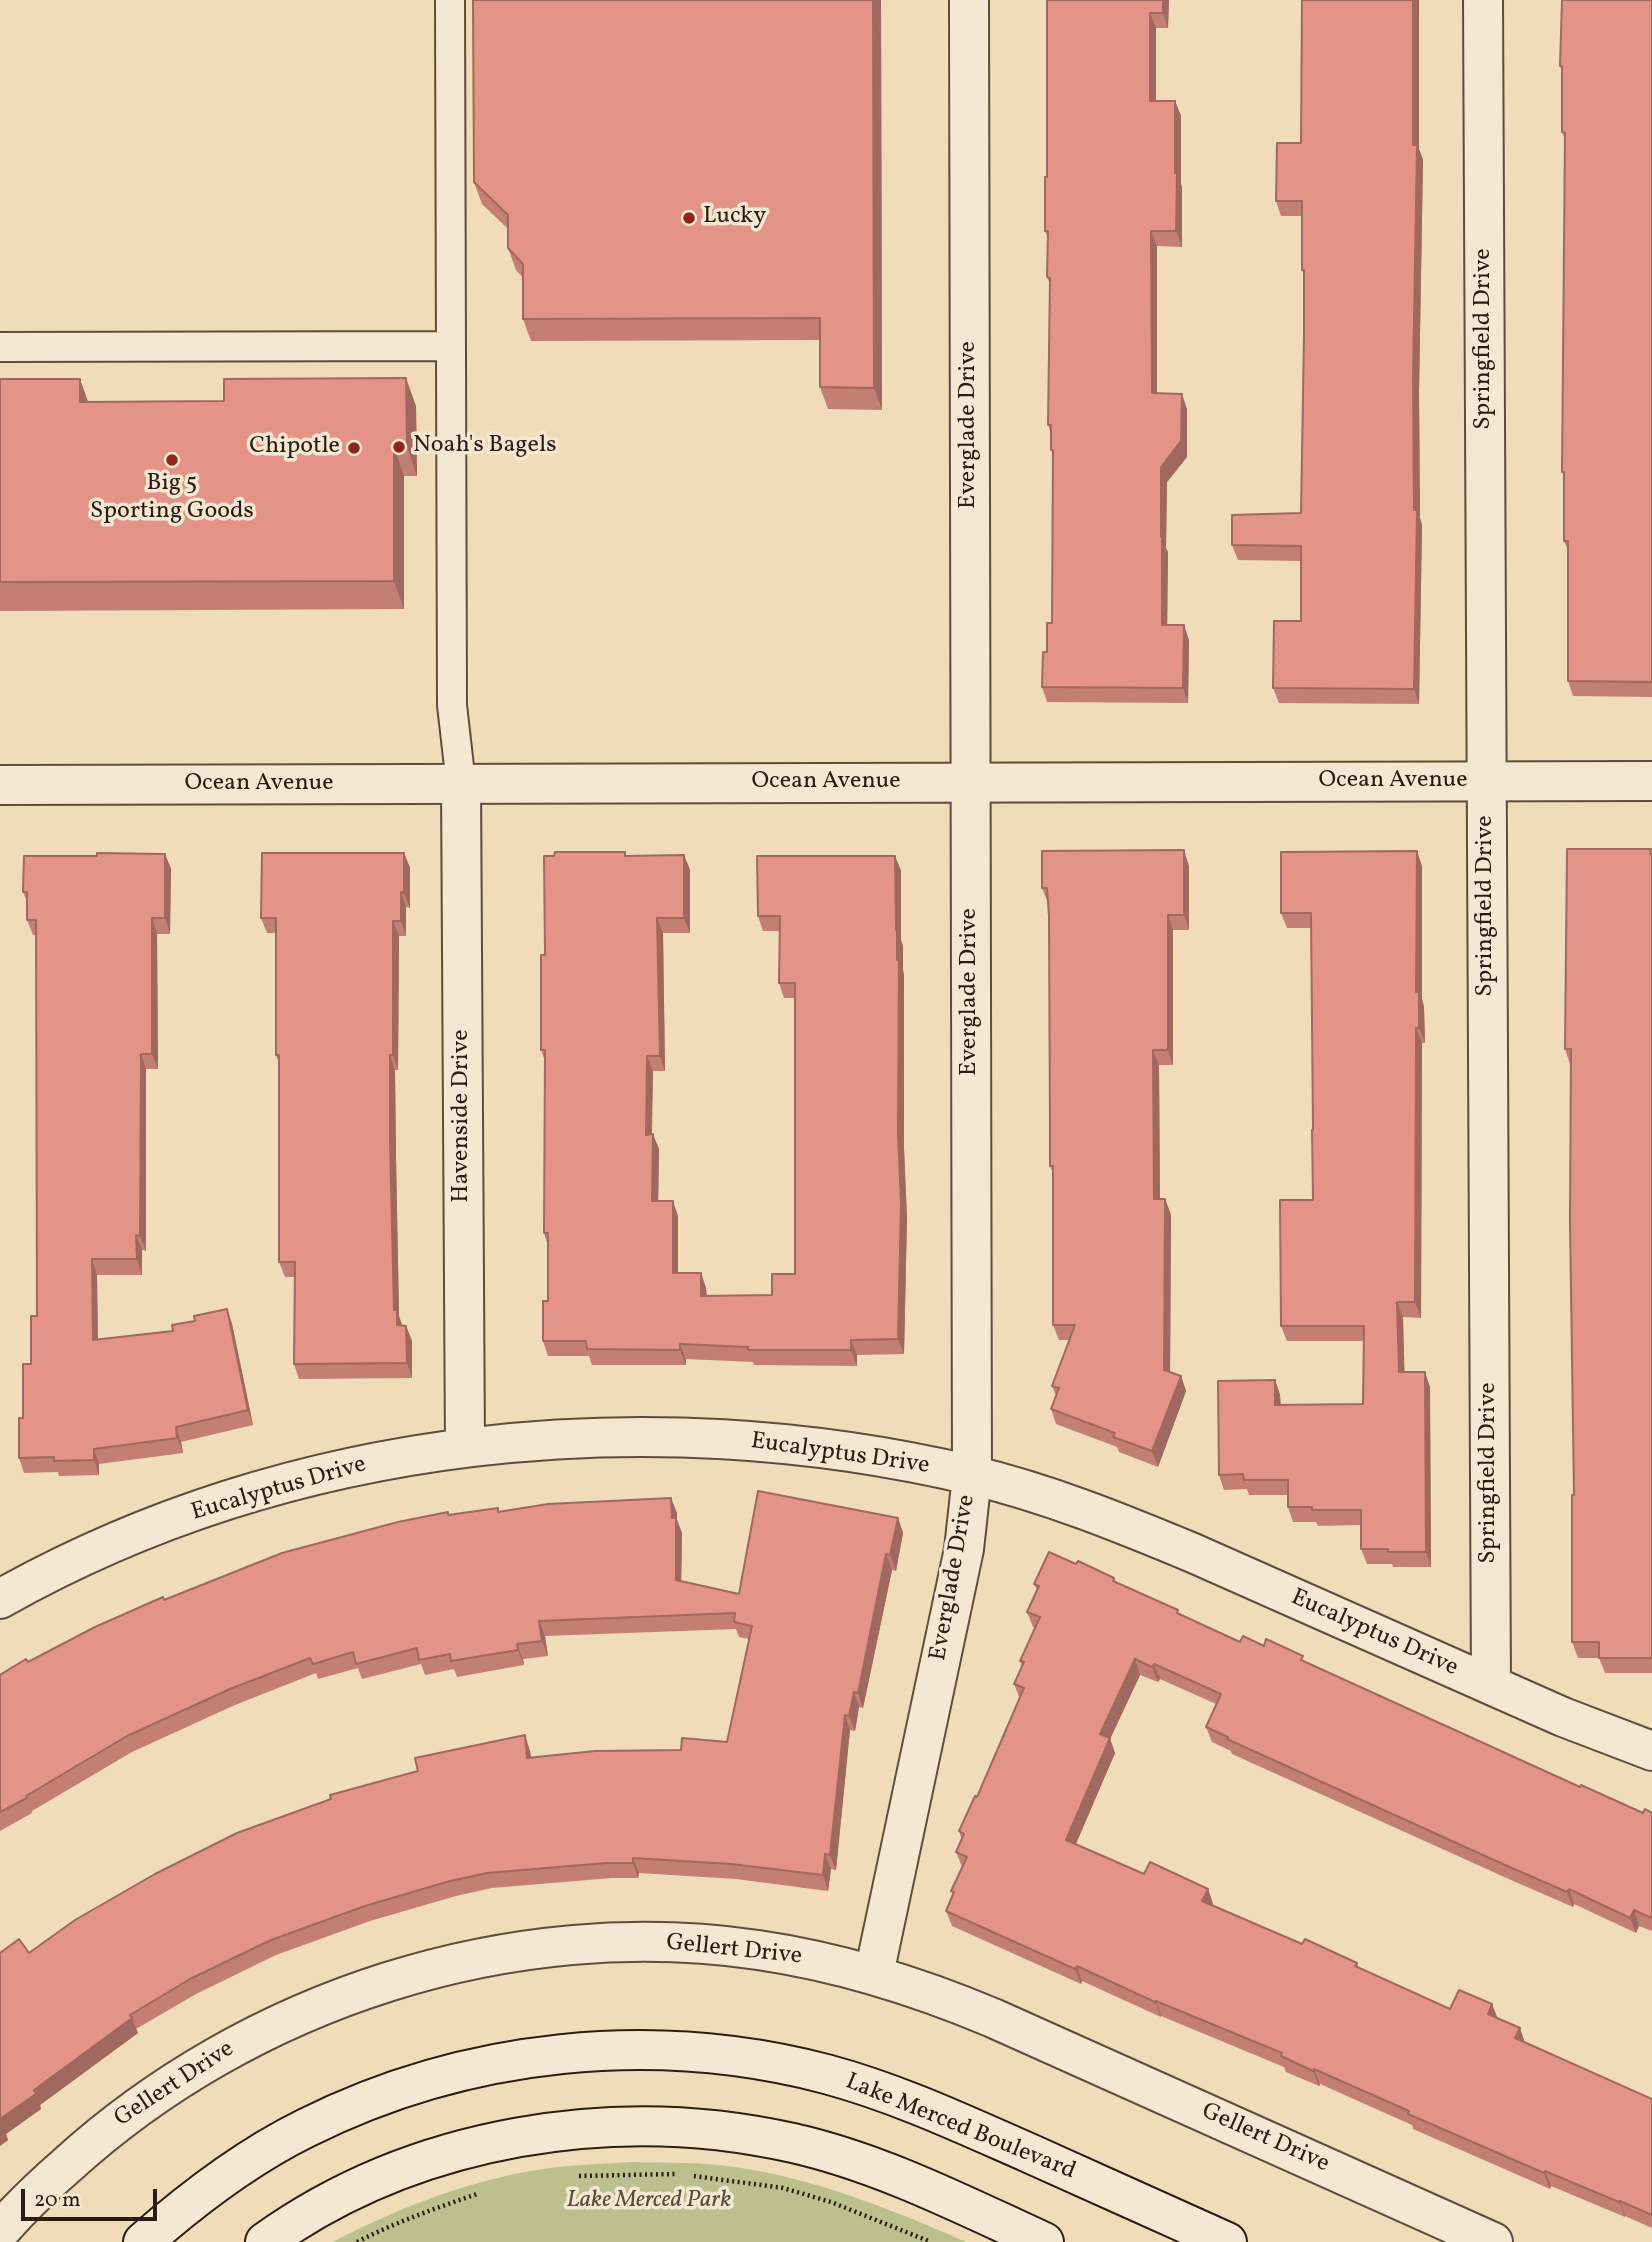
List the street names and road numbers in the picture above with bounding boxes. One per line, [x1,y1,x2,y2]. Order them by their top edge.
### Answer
street label: Springfield Drive [1471,248,1499,430]
street label: Everglade Drive [956,341,984,509]
street label: Ocean Avenue [1318,768,1468,796]
street label: Ocean Avenue [751,769,901,797]
street label: Ocean Avenue [184,771,334,799]
street label: Springfield Drive [1473,815,1501,997]
street label: Everglade Drive [957,908,985,1076]
street label: Havenside Drive [449,1029,477,1203]
street label: Springfield Drive [1476,1382,1504,1564]
street label: Eucalyptus Drive [749,1428,931,1482]
street label: Eucalyptus Drive [188,1451,370,1529]
street label: Everglade Drive [925,1493,983,1663]
street label: Eucalyptus Drive [1286,1584,1462,1684]
street label: Gellert Drive [665,1930,803,1972]
street label: Gellert Drive [110,2036,240,2134]
street label: Lake Merced Boulevard [841,2069,1079,2187]
street label: Gellert Drive [1197,2098,1333,2180]

